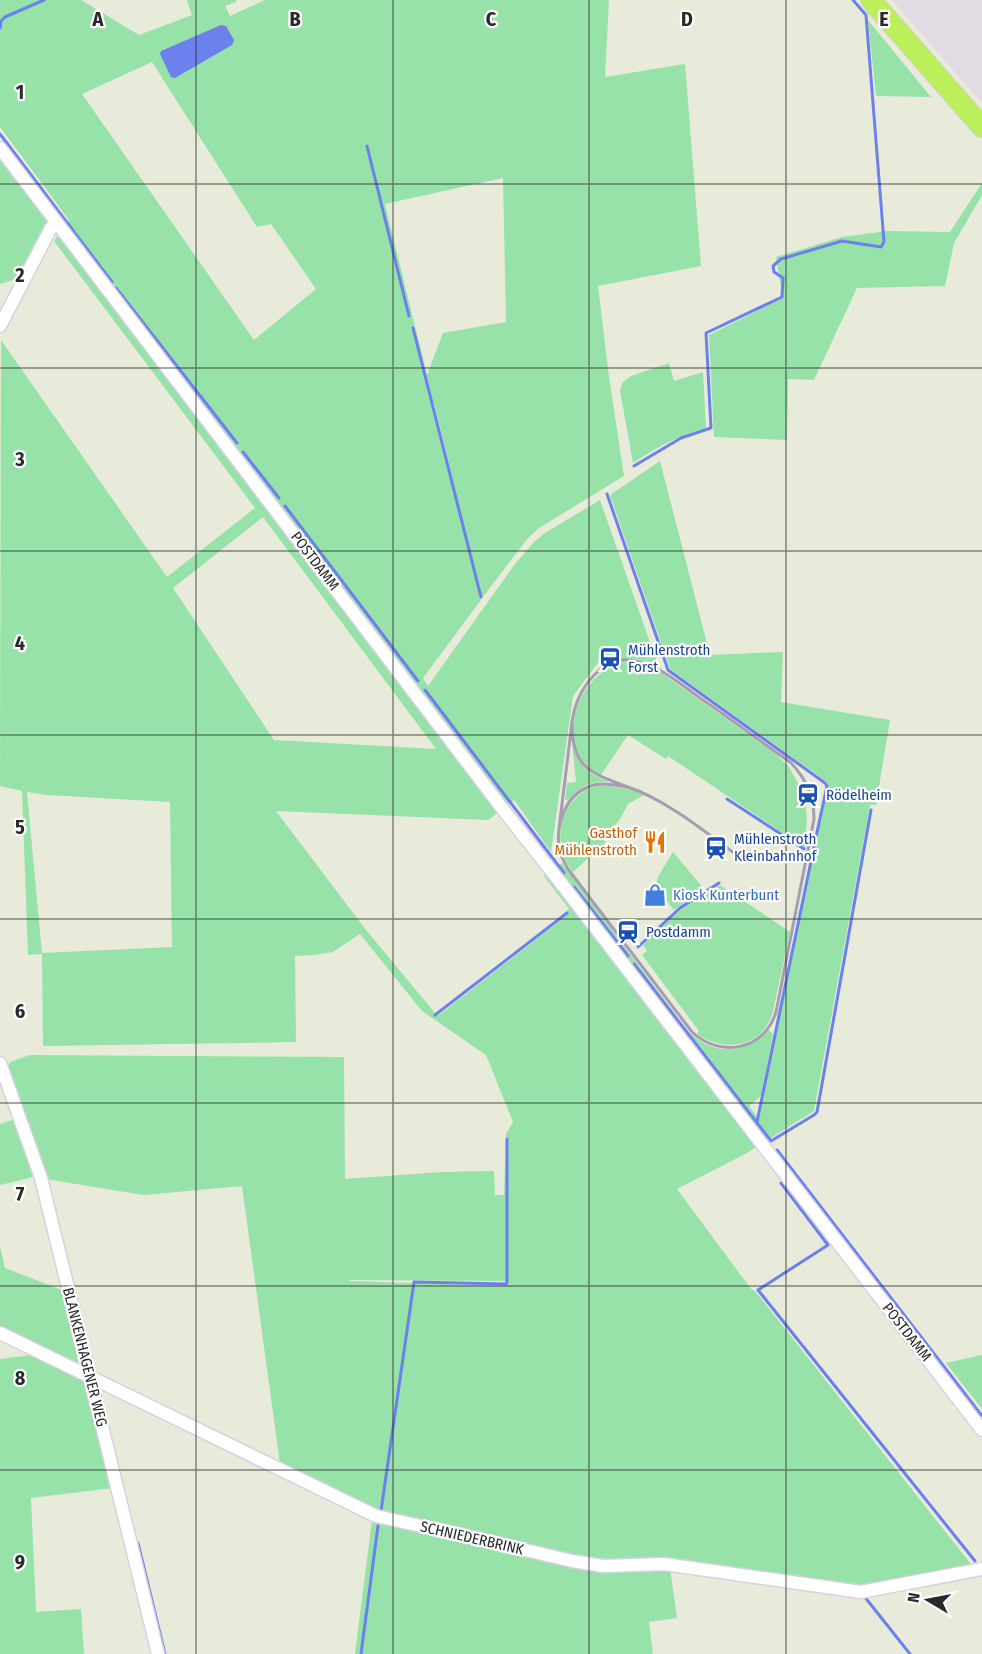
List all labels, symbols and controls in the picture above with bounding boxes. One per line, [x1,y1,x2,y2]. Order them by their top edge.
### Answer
text: A [92,7,105,31]
text: B [289,7,301,31]
text: C [486,7,497,31]
text: D [681,7,693,31]
text: E [879,7,889,31]
text: 1 [16,80,24,104]
text: 2 [14,263,25,287]
text: 3 [14,447,25,471]
street label: POSTDAMM [287,528,343,594]
text: 4 [15,631,25,655]
place label: Mühlenstroth Forst [628,641,710,676]
station icon: Mühlenstroth Forst [597,646,623,672]
station icon: Rödelheim [795,782,821,808]
place label: Rödelheim [826,786,892,804]
text: 5 [15,815,25,839]
place label: Gasthof Mühlenstroth [555,824,638,859]
restaurant icon: Gasthof Mühlenstroth [642,829,668,855]
place label: Mühlenstroth Kleinbahnhof [734,830,818,865]
station icon: Mühlenstroth Kleinbahnhof [703,835,729,861]
shop icon: Kiosk Kunterbunt [642,882,668,908]
place label: Kiosk Kunterbunt [673,886,779,904]
station icon: Postdamm [615,919,641,945]
place label: Postdamm [646,923,711,941]
text: 6 [15,999,25,1023]
text: 7 [16,1182,25,1206]
street label: BLANKENHAGENER WEG [59,1285,111,1429]
street label: POSTDAMM [879,1299,935,1365]
text: 8 [15,1366,26,1390]
street label: SCHNIEDERBRINK [419,1517,525,1559]
text: 9 [15,1550,25,1574]
north arrow [898,1570,958,1630]
text: N [904,1591,924,1604]

